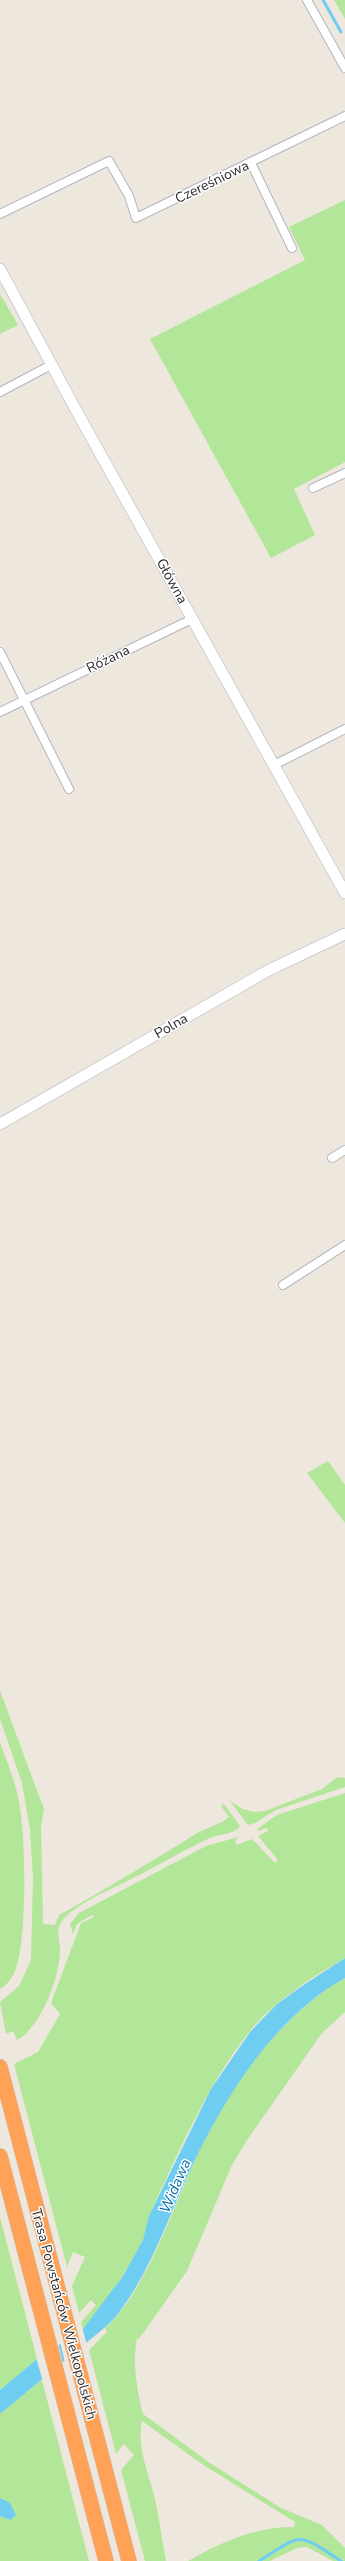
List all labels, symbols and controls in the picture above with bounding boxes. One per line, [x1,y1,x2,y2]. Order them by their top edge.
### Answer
street label: Czereśniowa [172,156,252,208]
street label: Główna [152,555,192,607]
street label: Różana [83,640,133,678]
street label: Polna [151,1009,191,1043]
water label: Widawa [155,2156,195,2216]
street label: Trasa Powstańców Wielkopolskich [27,2206,101,2422]

